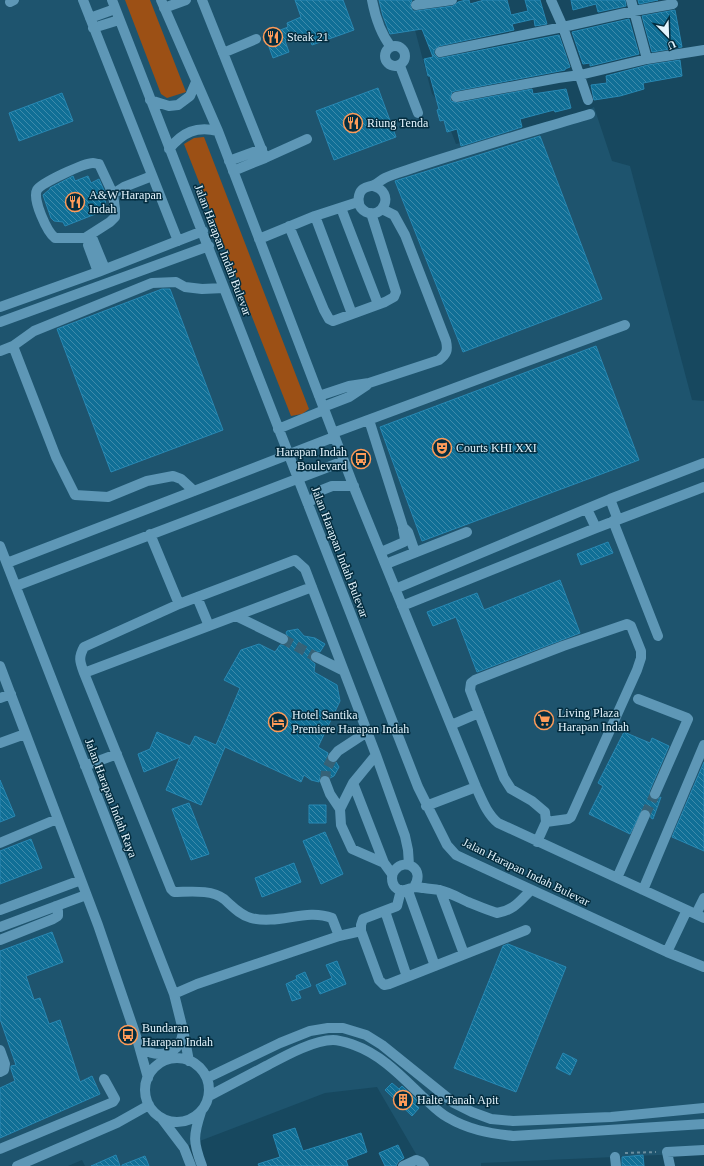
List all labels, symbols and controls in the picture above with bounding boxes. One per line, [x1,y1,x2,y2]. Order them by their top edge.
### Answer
north arrow [648,16,688,56]
restaurant icon: Steak 21 [262,26,284,48]
place label: Steak 21 [287,30,329,44]
text: U [666,38,678,52]
restaurant icon: Riung Tenda [342,112,364,134]
place label: Riung Tenda [367,116,429,130]
street label: Jalan Harapan Indah Bulevar [191,182,255,318]
place label: A&W Harapan Indah [89,188,162,216]
restaurant icon: A&W Harapan Indah [64,191,86,213]
theatre icon: Courts KHI XXI [431,437,453,459]
place label: Courts KHI XXI [456,441,537,455]
place label: Harapan Indah Boulevard [276,445,347,473]
bus stop icon: Harapan Indah Boulevard [350,448,372,470]
street label: Jalan Harapan Indah Bulevar [308,484,372,620]
place label: Living Plaza Harapan Indah [558,706,629,734]
place label: Hotel Santika Premiere Harapan Indah [292,708,409,736]
supermarket icon: Living Plaza Harapan Indah [533,709,555,731]
hotel icon: Hotel Santika Premiere Harapan Indah [267,711,289,733]
street label: Jalan Harapan Indah Raya [82,737,140,860]
street label: Jalan Harapan Indah Bulevar [460,835,592,909]
place label: Bundaran Harapan Indah [142,1021,213,1049]
bus stop icon: Bundaran Harapan Indah [117,1024,139,1046]
building icon: Halte Tanah Apit [392,1089,414,1111]
place label: Halte Tanah Apit [417,1093,499,1107]

